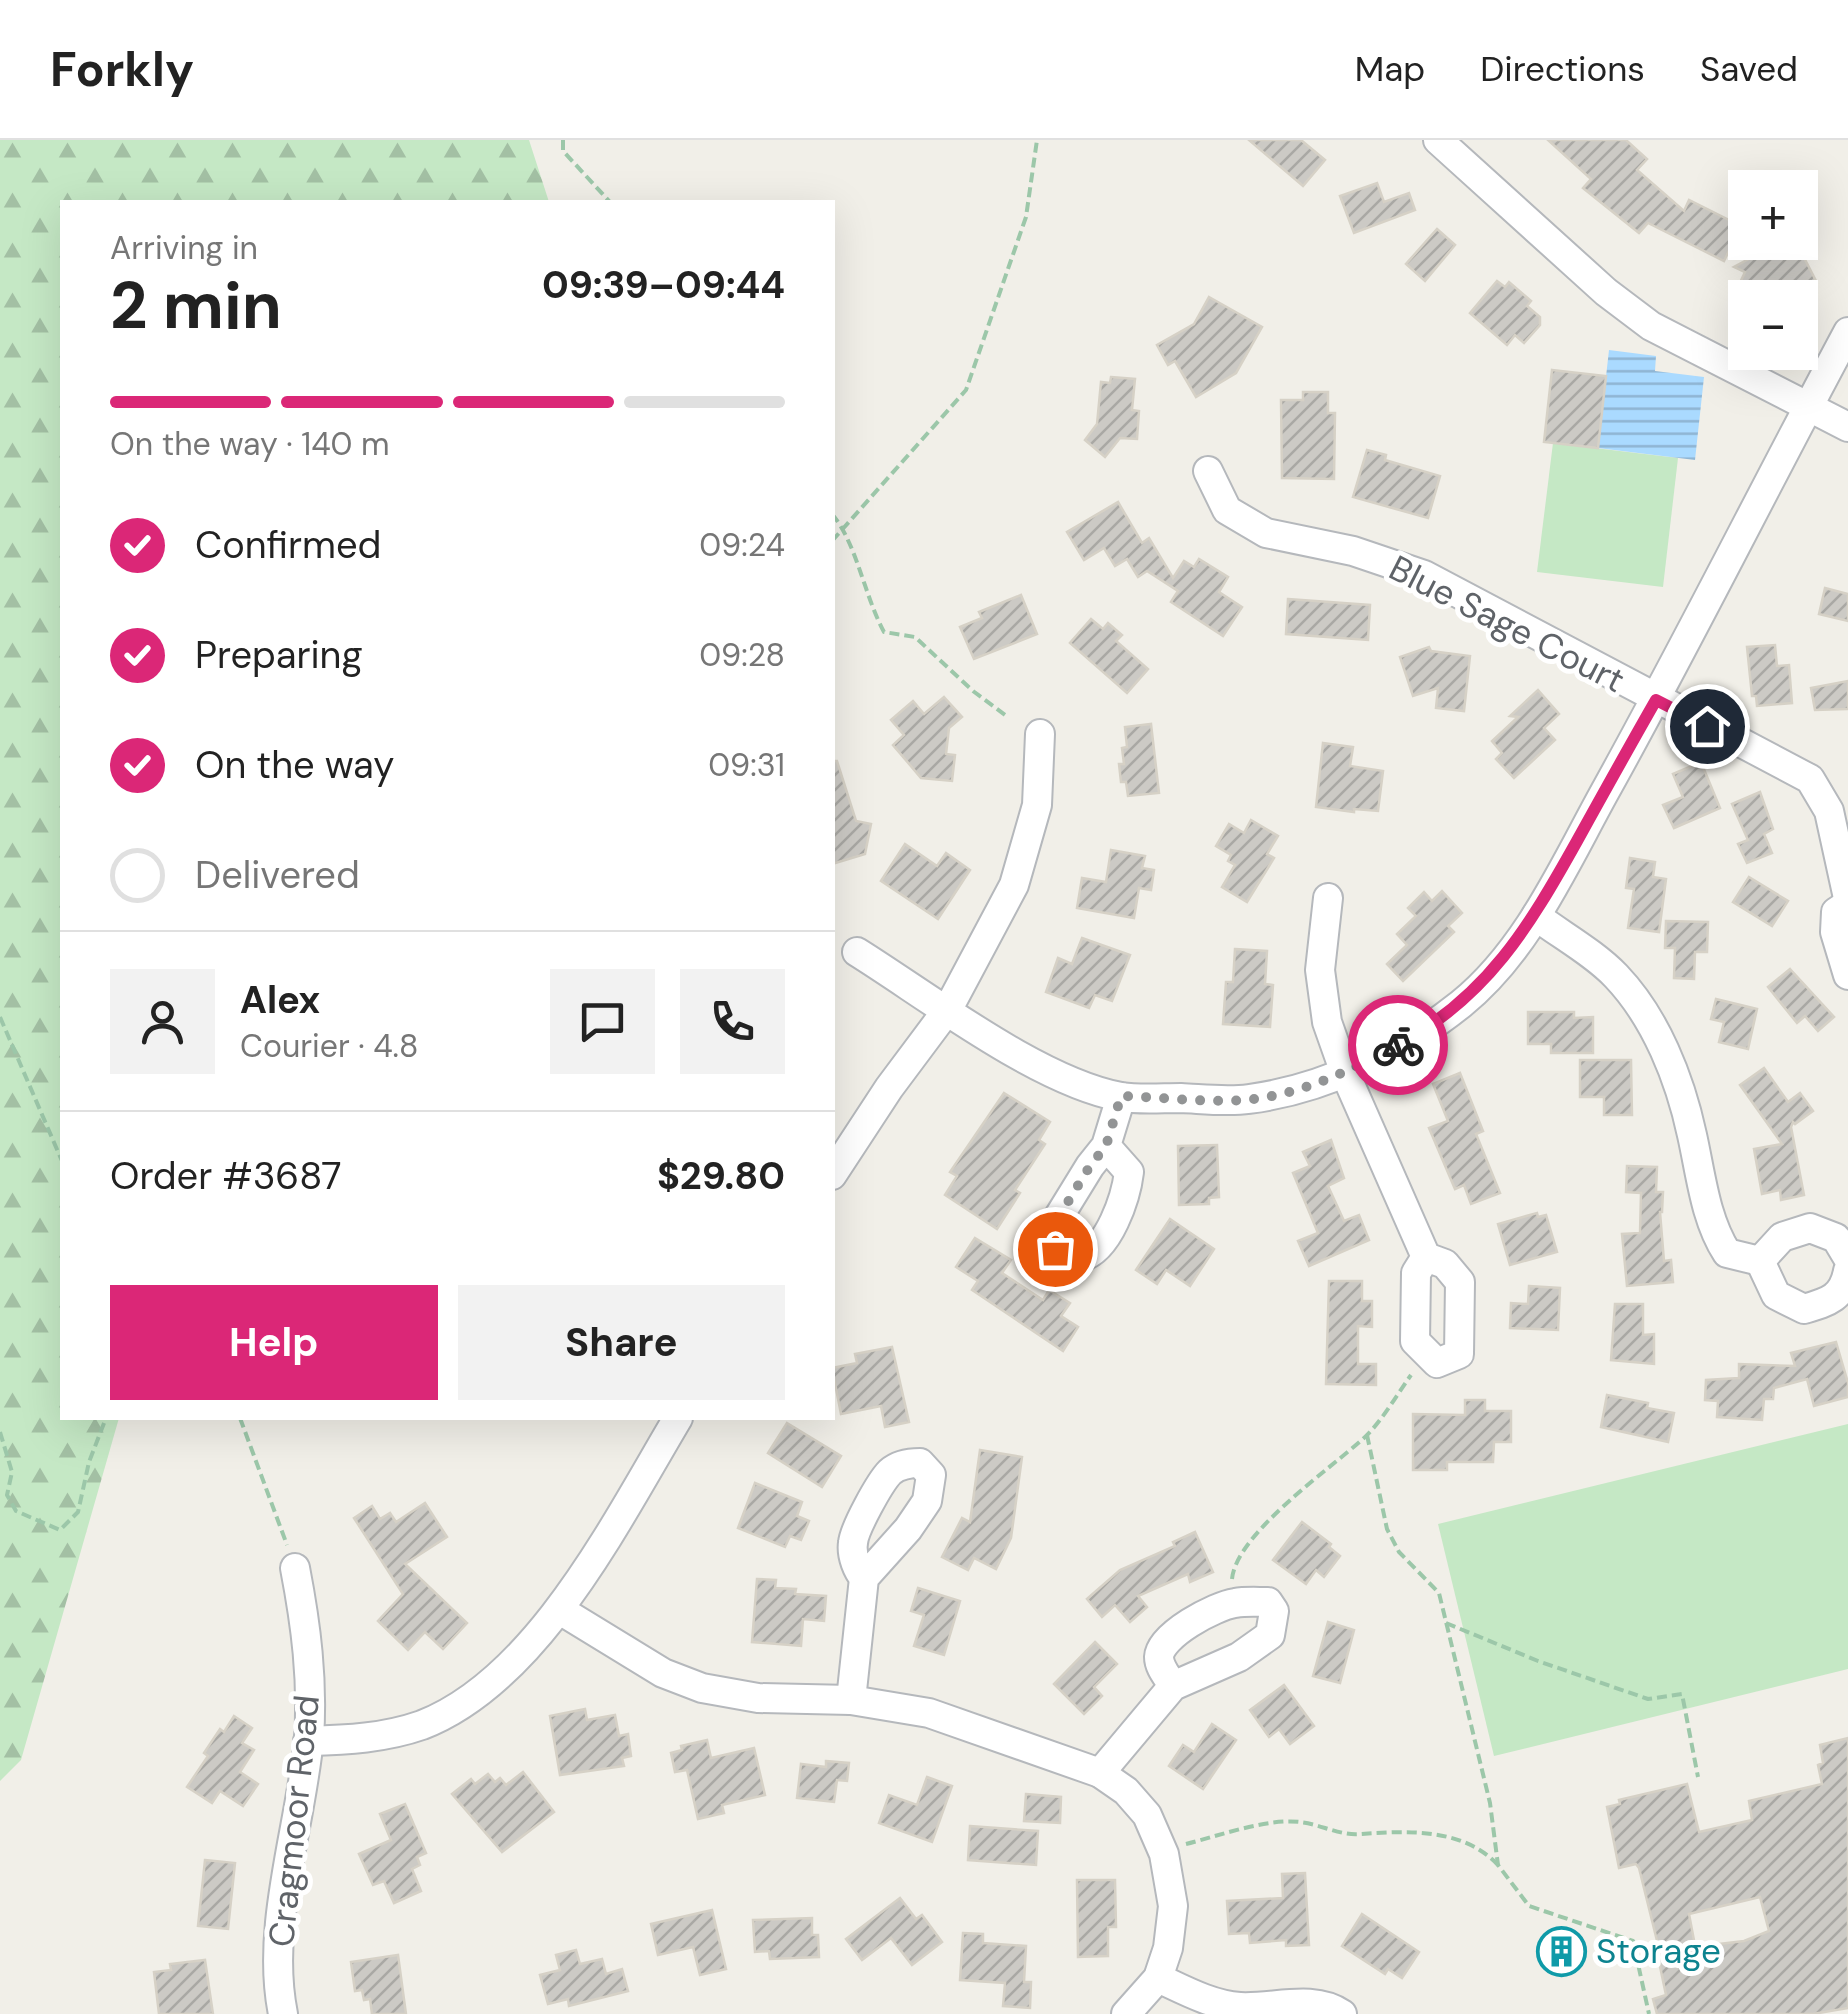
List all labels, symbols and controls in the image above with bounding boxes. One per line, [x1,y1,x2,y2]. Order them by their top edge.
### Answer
text: Forkly [50,38,194,101]
text: Map [1355,46,1425,92]
text: Directions [1480,46,1645,92]
text: Saved [1700,46,1798,92]
map controls [1728,170,1818,370]
button: + [1728,170,1818,260]
text: Arriving in [110,227,258,269]
text: 09:39–09:44 [542,260,785,310]
text: 2 min [110,264,282,348]
button: − [1728,280,1818,370]
text: On the way · 140 m [110,423,390,465]
icon: check [110,518,165,573]
text: Confirmed [195,520,381,570]
text: 09:24 [699,524,785,566]
street label: Blue Sage Court [1382,545,1632,703]
icon: check [110,628,165,683]
text: Preparing [195,630,363,680]
text: 09:28 [699,634,785,676]
pin [1665,684,1750,769]
icon: home [1680,699,1735,754]
icon: check [110,738,165,793]
text: On the way [195,740,394,790]
text: 09:31 [708,744,785,786]
text: Delivered [195,850,360,900]
button: person [110,969,215,1074]
button: chat [550,969,655,1074]
button: phone [680,969,785,1074]
text: Alex [240,975,320,1025]
courier [1348,995,1448,1095]
icon: bike [1371,1018,1426,1073]
text: Courier · 4.8 [240,1025,418,1067]
text: Order #3687 [110,1151,342,1201]
text: $29.80 [657,1151,785,1201]
pin [1013,1207,1098,1292]
icon: bag [1028,1222,1083,1277]
button: Help [110,1285,438,1400]
button: Share [458,1285,785,1400]
street label: Cragmoor Road [258,1693,330,1949]
building icon: Storage [1535,1925,1587,1977]
place label: Storage [1596,1928,1721,1974]

